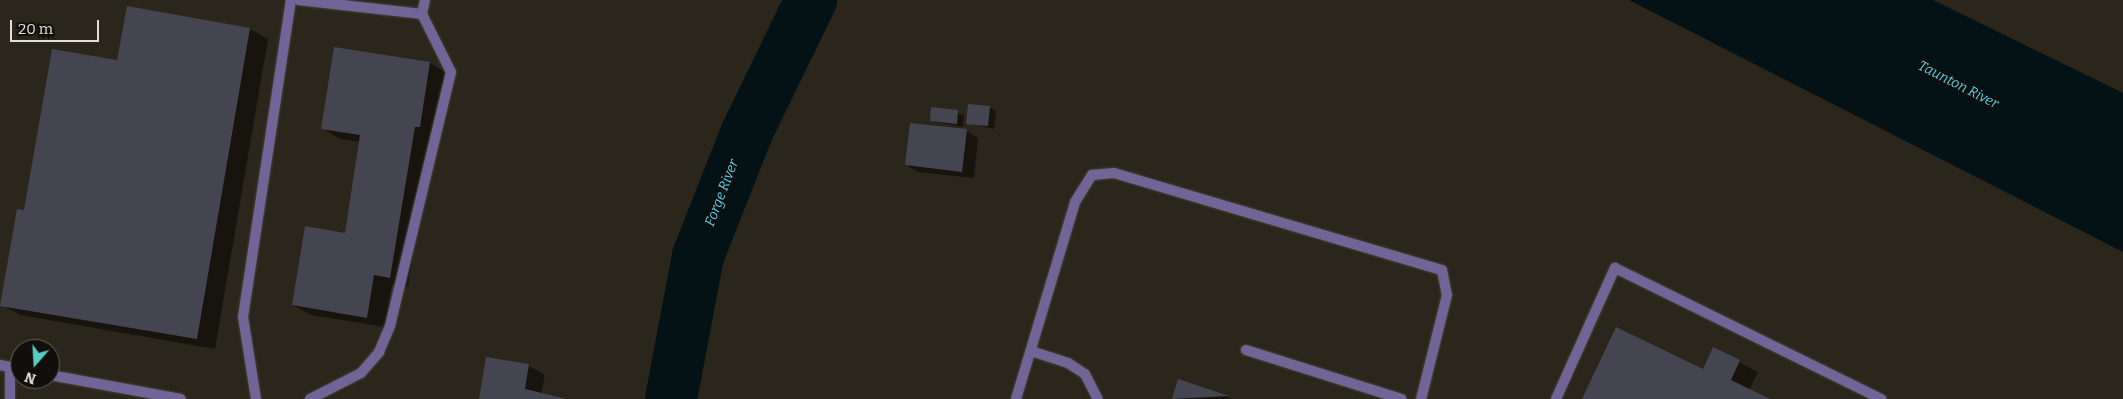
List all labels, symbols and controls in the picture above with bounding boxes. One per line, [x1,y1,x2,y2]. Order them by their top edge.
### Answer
scale bar [12,10,101,42]
text: 20 m [18,20,53,38]
water label: Taunton River [1915,58,2001,112]
water label: Forge River [702,157,742,229]
north arrow [10,339,60,389]
text: N [22,368,38,388]

